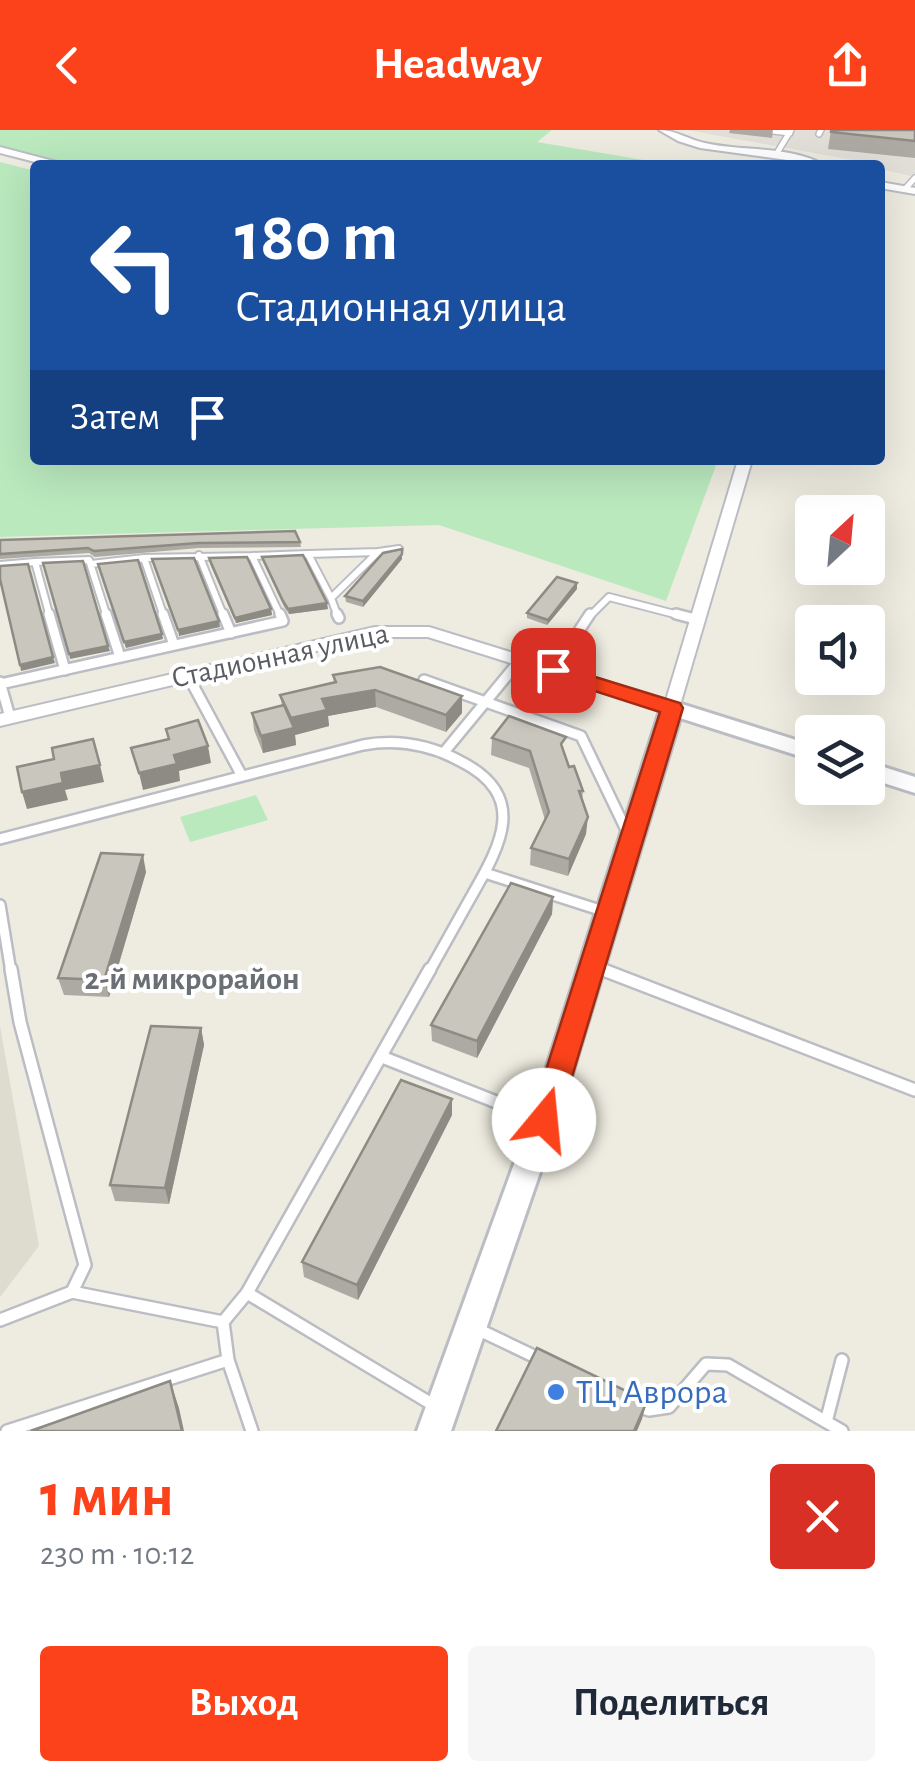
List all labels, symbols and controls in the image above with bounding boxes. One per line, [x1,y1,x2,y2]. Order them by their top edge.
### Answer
icon: back [40,38,95,93]
icon: share [820,38,875,93]
text: Headway [373,42,542,87]
icon: left [70,200,200,330]
text: 180 m [235,203,398,273]
text: Стадионная улица [235,285,567,330]
icon: arrive [180,390,235,445]
text: Затем [70,399,160,437]
north arrow [795,495,885,585]
map controls [795,495,885,805]
button: sound [795,605,885,695]
street label: Стадионная улица [169,618,391,694]
pin [511,628,596,713]
icon: arrive [526,643,581,698]
button: layers [795,715,885,805]
district label: 2-й микрорайон [84,963,300,995]
position arrow [492,1068,596,1172]
place label: ТЦ Аврора [576,1375,728,1410]
marker: ТЦ Аврора [545,1381,567,1403]
button: close [770,1464,875,1569]
text: 1 мин [40,1467,174,1527]
text: 230 m · 10:12 [40,1538,194,1570]
button: Выход [40,1646,448,1761]
button: Поделиться [468,1646,875,1761]

